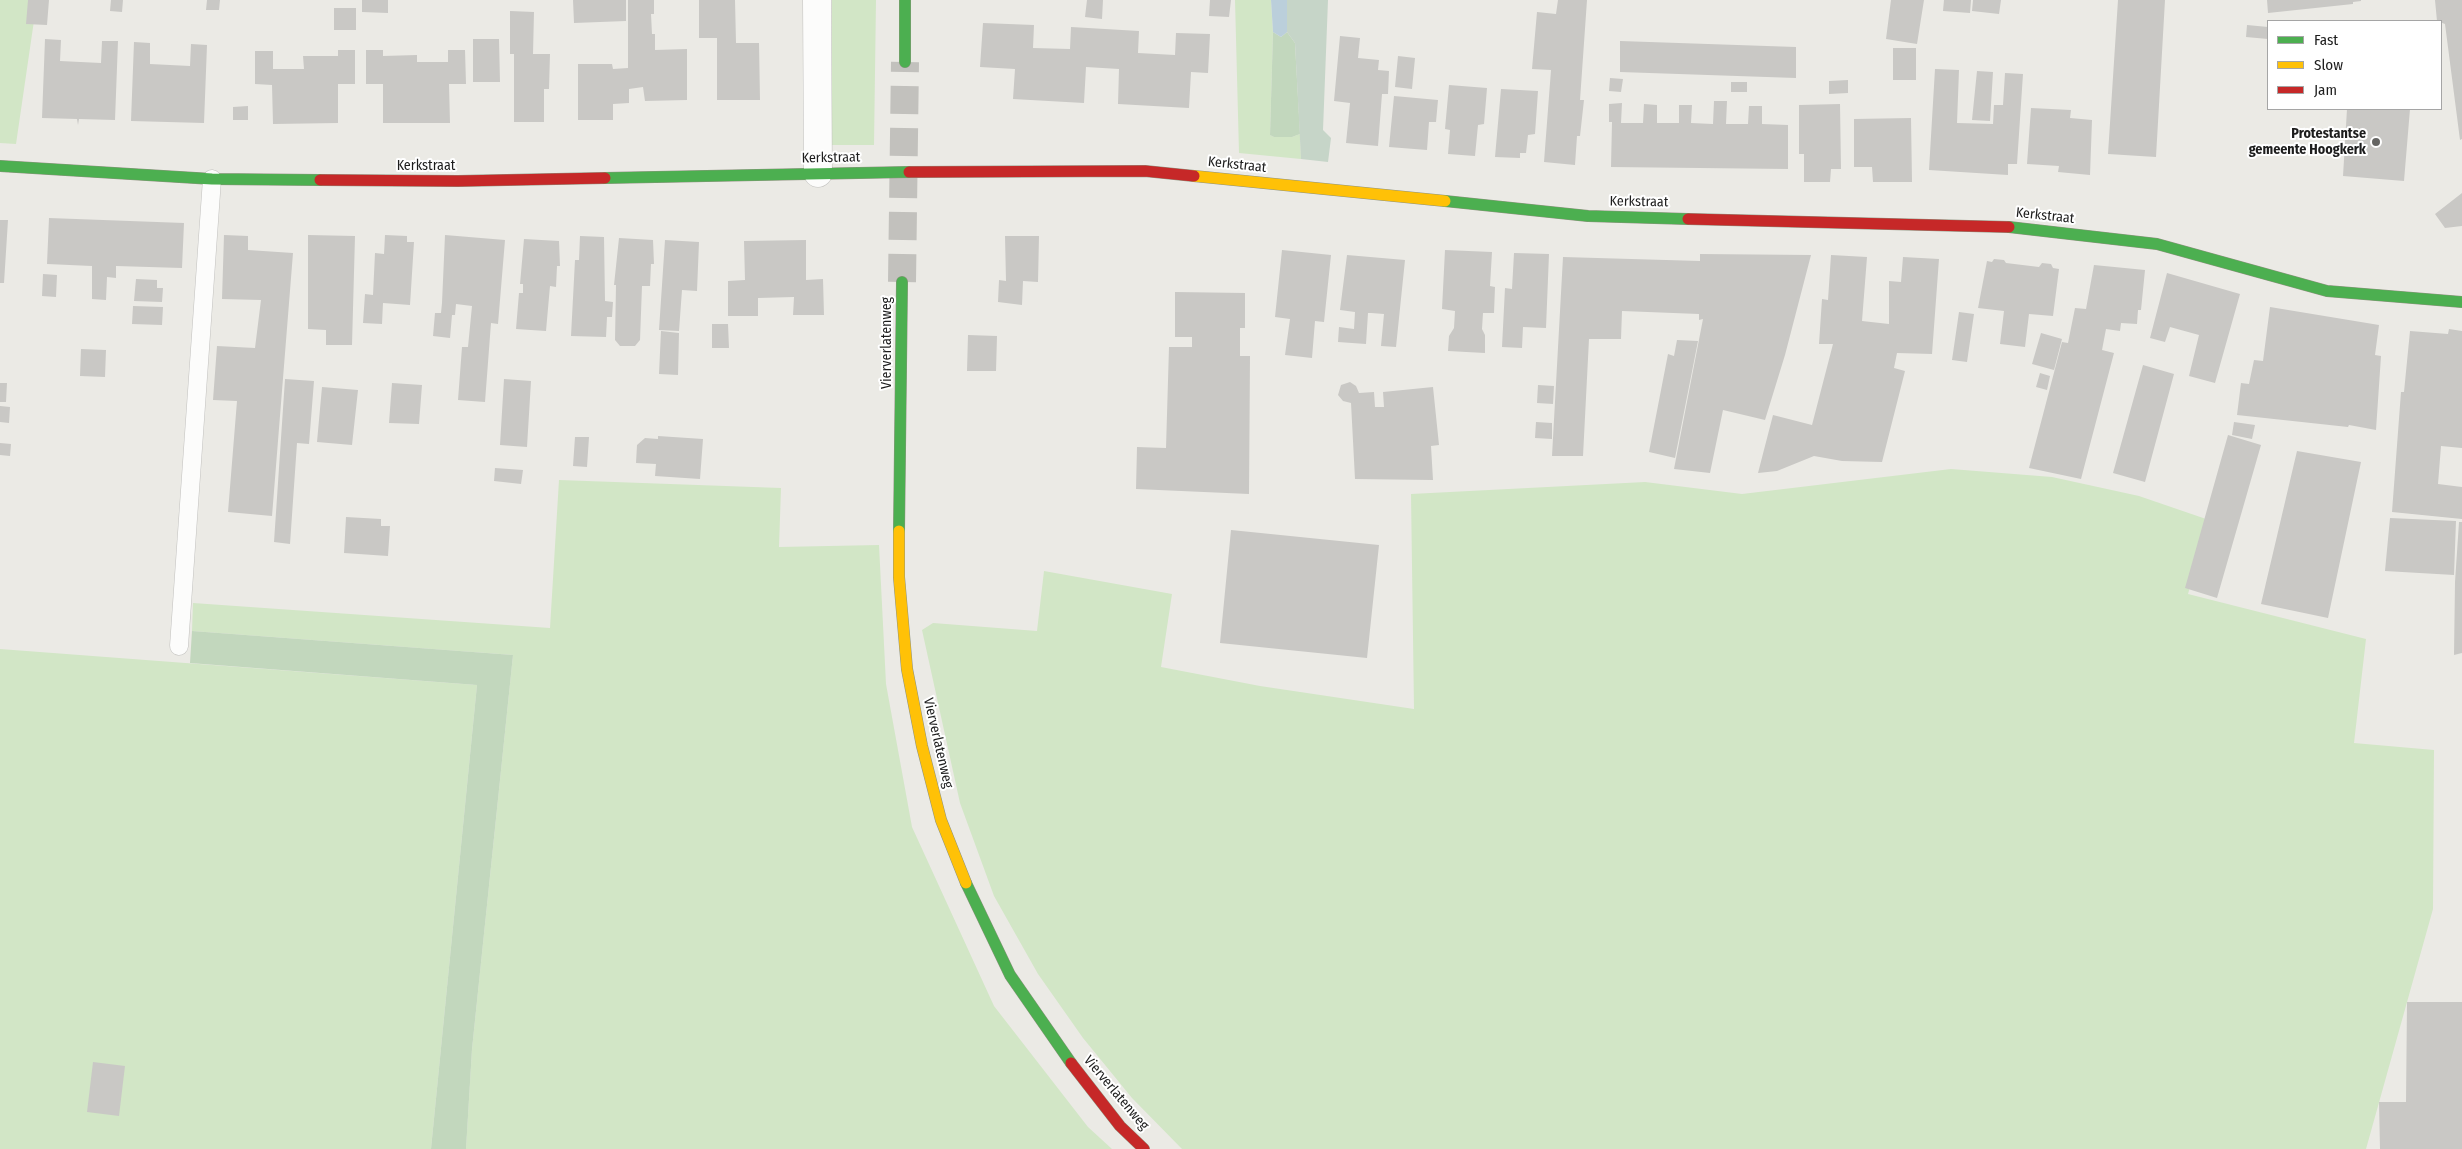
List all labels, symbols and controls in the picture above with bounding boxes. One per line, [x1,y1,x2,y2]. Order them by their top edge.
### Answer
legend [2267,20,2442,110]
text: Fast [2314,31,2338,49]
text: Slow [2314,56,2343,74]
text: Jam [2314,81,2337,99]
place label: Protestantse gemeente Hoogkerk [2249,126,2366,158]
marker: Protestantse gemeente Hoogkerk [2370,136,2382,148]
street label: Kerkstraat [802,149,860,167]
street label: Kerkstraat [1207,154,1267,176]
street label: Kerkstraat [397,158,455,174]
street label: Kerkstraat [1610,193,1668,211]
street label: Kerkstraat [2015,205,2075,227]
street label: Vierverlatenweg [879,297,895,389]
street label: Vierverlatenweg [919,696,957,790]
street label: Vierverlatenweg [1080,1052,1152,1134]

